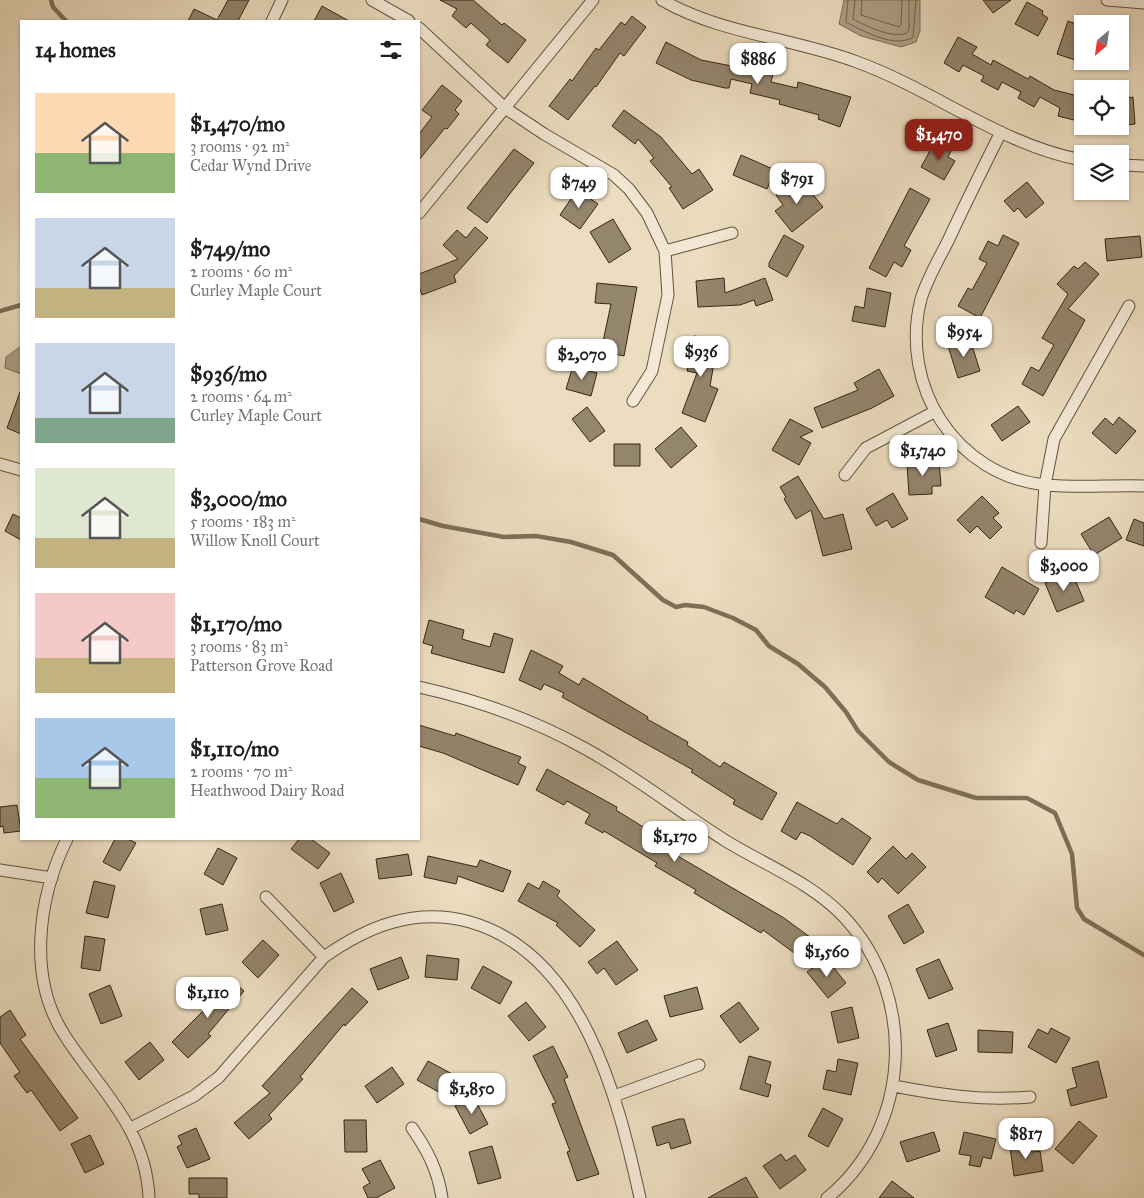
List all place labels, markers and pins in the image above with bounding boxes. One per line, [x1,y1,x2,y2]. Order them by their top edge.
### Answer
pin: $886 [728,42,788,85]
pin: $1,470 [898,119,980,161]
pin: $791 [767,162,827,205]
pin: $749 [549,166,609,209]
pin: $954 [934,316,994,358]
pin: $936 [671,336,731,378]
pin: $2,070 [541,338,623,381]
pin: $1,740 [882,434,964,477]
pin: $3,000 [1023,550,1105,592]
pin: $1,170 [634,820,716,863]
pin: $1,560 [786,936,868,978]
pin: $1,110 [167,976,249,1019]
pin: $1,850 [431,1072,513,1115]
pin: $817 [996,1118,1056,1160]

